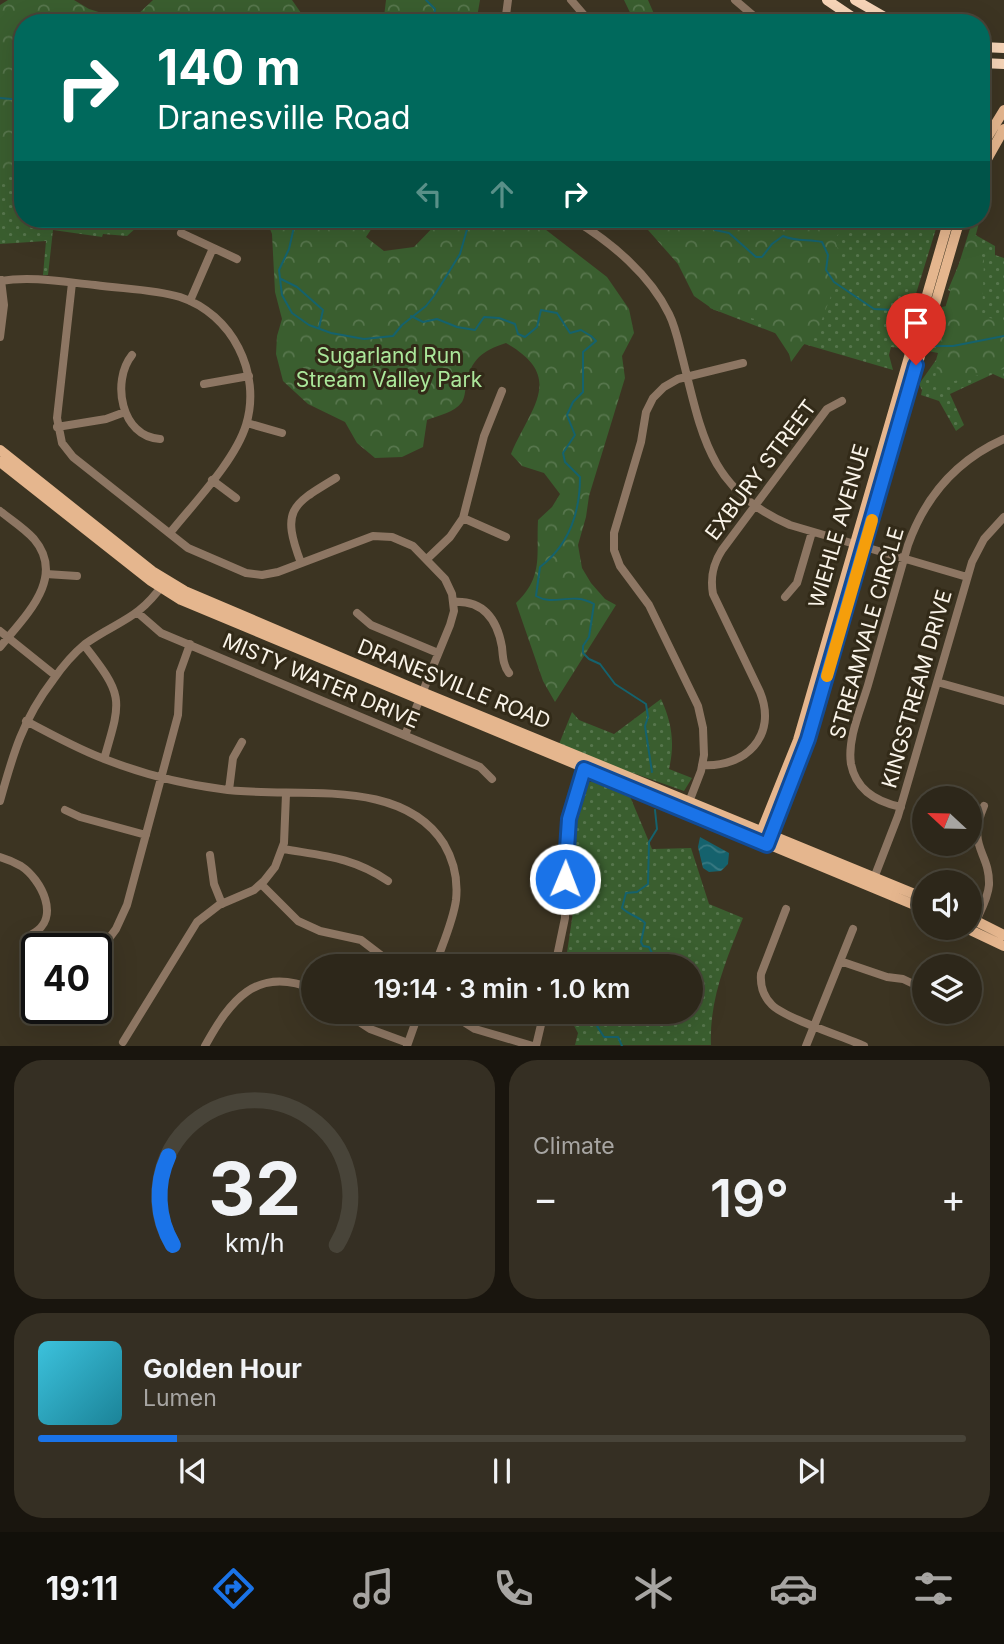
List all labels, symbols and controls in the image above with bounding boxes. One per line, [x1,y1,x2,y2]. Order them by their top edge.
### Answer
text: 140 m [157,38,301,97]
icon: right [42,42,133,133]
text: Dranesville Road [157,98,411,137]
icon: left [410,175,448,213]
icon: ahead [483,175,521,213]
icon: right [556,175,594,213]
pin [886,293,946,365]
icon: arrive [897,304,935,342]
park label: Sugarland Run Stream Valley Park [296,343,483,392]
street label: EXBURY STREET [700,395,821,545]
street label: WIEHLE AVENUE [803,441,874,611]
street label: STREAMVALE CIRCLE [824,524,909,742]
street label: KINGSTREAM DRIVE [876,587,957,791]
street label: MISTY WATER DRIVE [219,628,423,733]
street label: DRANESVILLE ROAD [354,633,554,734]
north arrow [912,786,982,856]
map controls [912,786,982,1024]
position arrow [528,842,602,916]
button: sound [912,870,982,940]
speed limit sign: 40 [21,933,112,1024]
button: layers [912,954,982,1024]
text: 19:14 · 3 min · 1.0 km [374,973,630,1004]
text: Climate [533,1132,615,1160]
text: 32 [208,1145,301,1234]
text: 19° [710,1167,789,1230]
text: − [533,1175,558,1221]
text: + [941,1175,966,1221]
text: km/h [225,1228,284,1258]
text: Golden Hour [143,1353,302,1384]
text: Lumen [143,1384,217,1412]
icon: previous [174,1452,212,1490]
icon: pause [483,1452,521,1490]
icon: next [792,1452,830,1490]
icon: directions [209,1564,258,1613]
icon: music [349,1564,398,1613]
icon: phone [489,1564,538,1613]
icon: climate [629,1564,678,1613]
icon: car [769,1564,818,1613]
icon: filters [909,1564,958,1613]
text: 19:11 [46,1569,118,1608]

